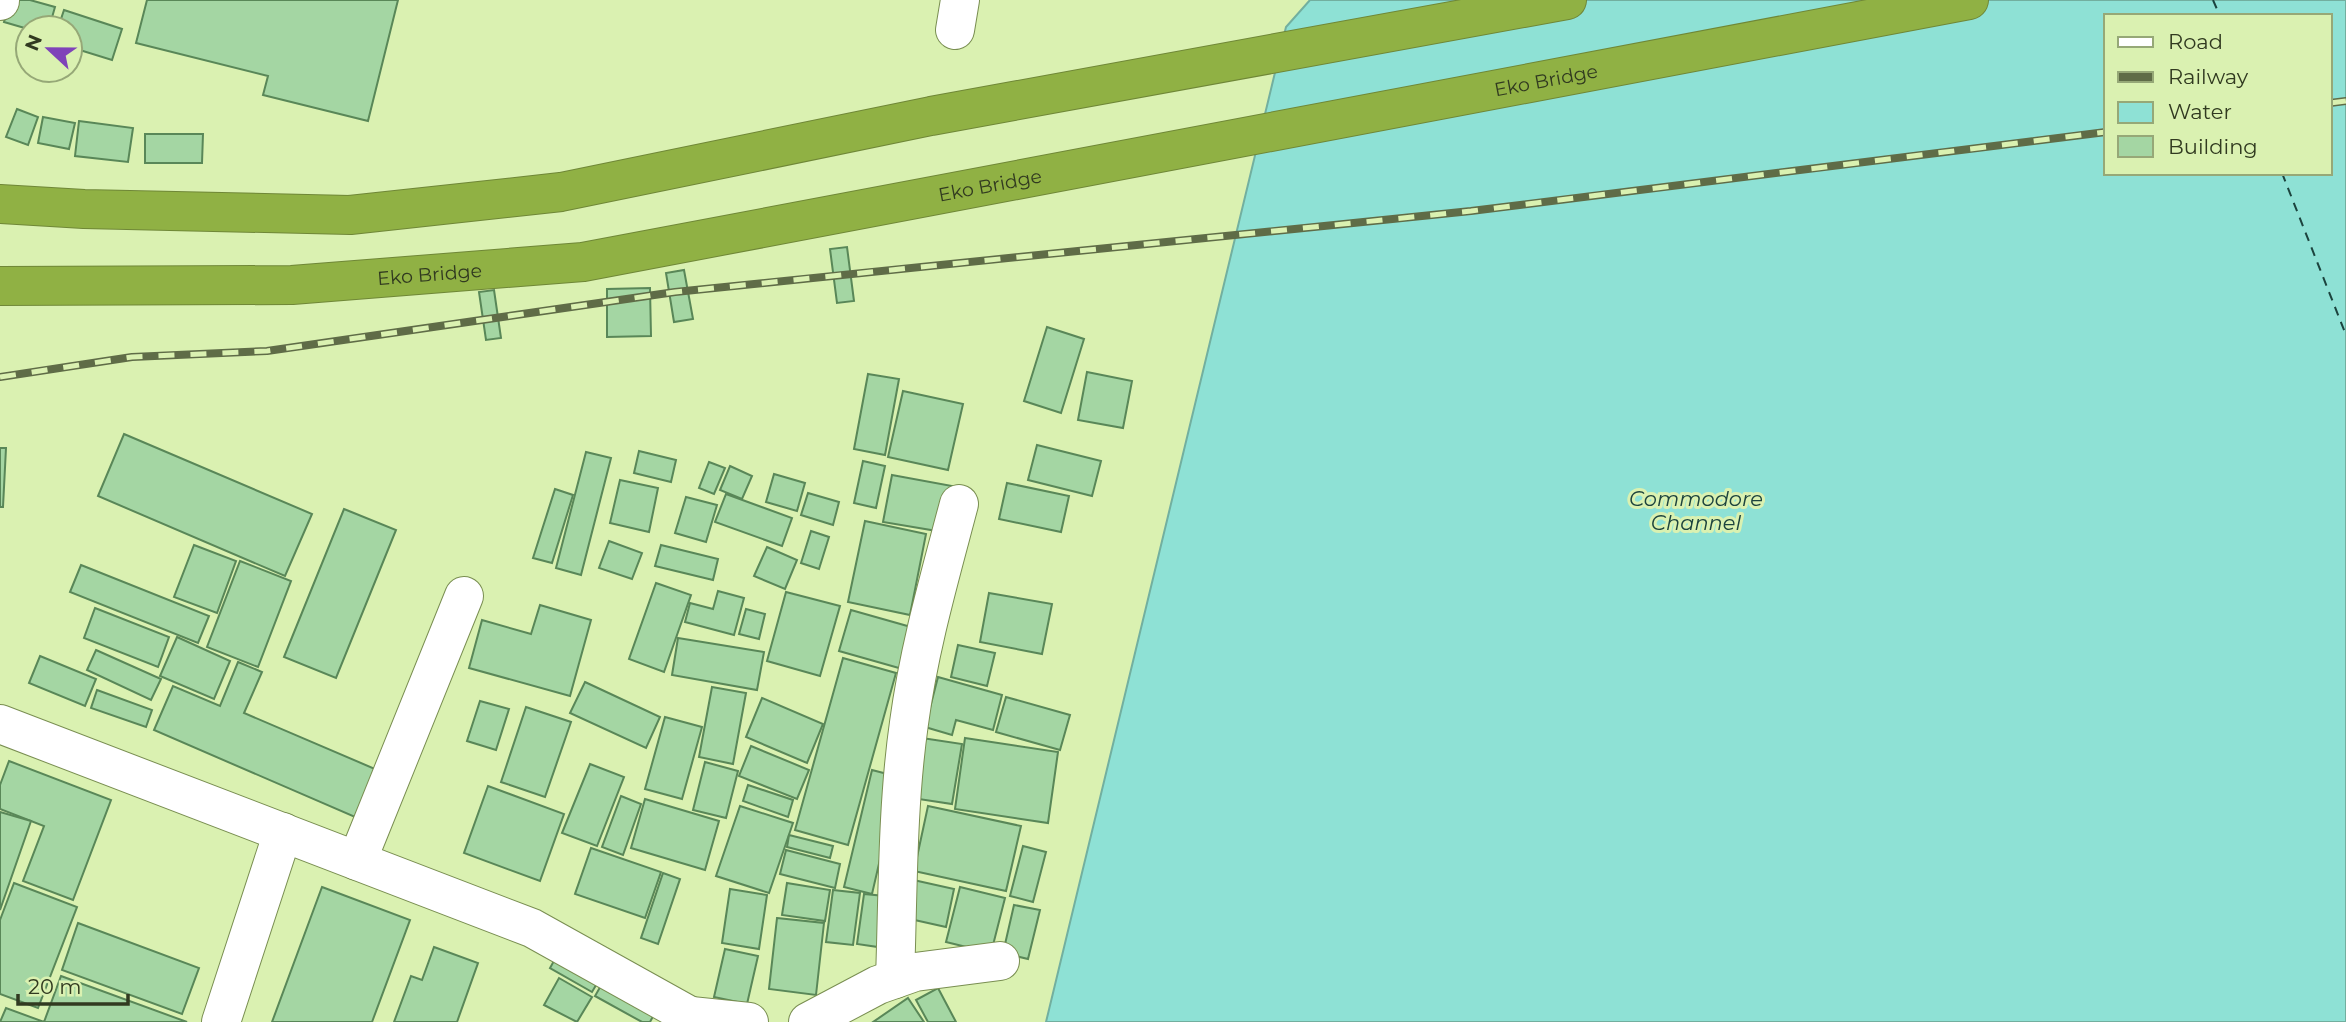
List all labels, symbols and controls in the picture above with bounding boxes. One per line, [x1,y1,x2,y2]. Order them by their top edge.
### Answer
north arrow [14,14,84,84]
legend [2104,14,2332,175]
text: Road [2168,29,2223,54]
text: N [20,31,47,54]
street label: Eko Bridge [1492,59,1600,101]
text: Railway [2168,64,2249,89]
text: Water [2168,99,2232,124]
text: Building [2168,134,2258,159]
street label: Eko Bridge [936,165,1044,207]
street label: Eko Bridge [376,259,483,290]
water label: Commodore Channel [1629,486,1763,535]
scale bar [18,962,128,1006]
text: 20 m [28,974,82,999]

